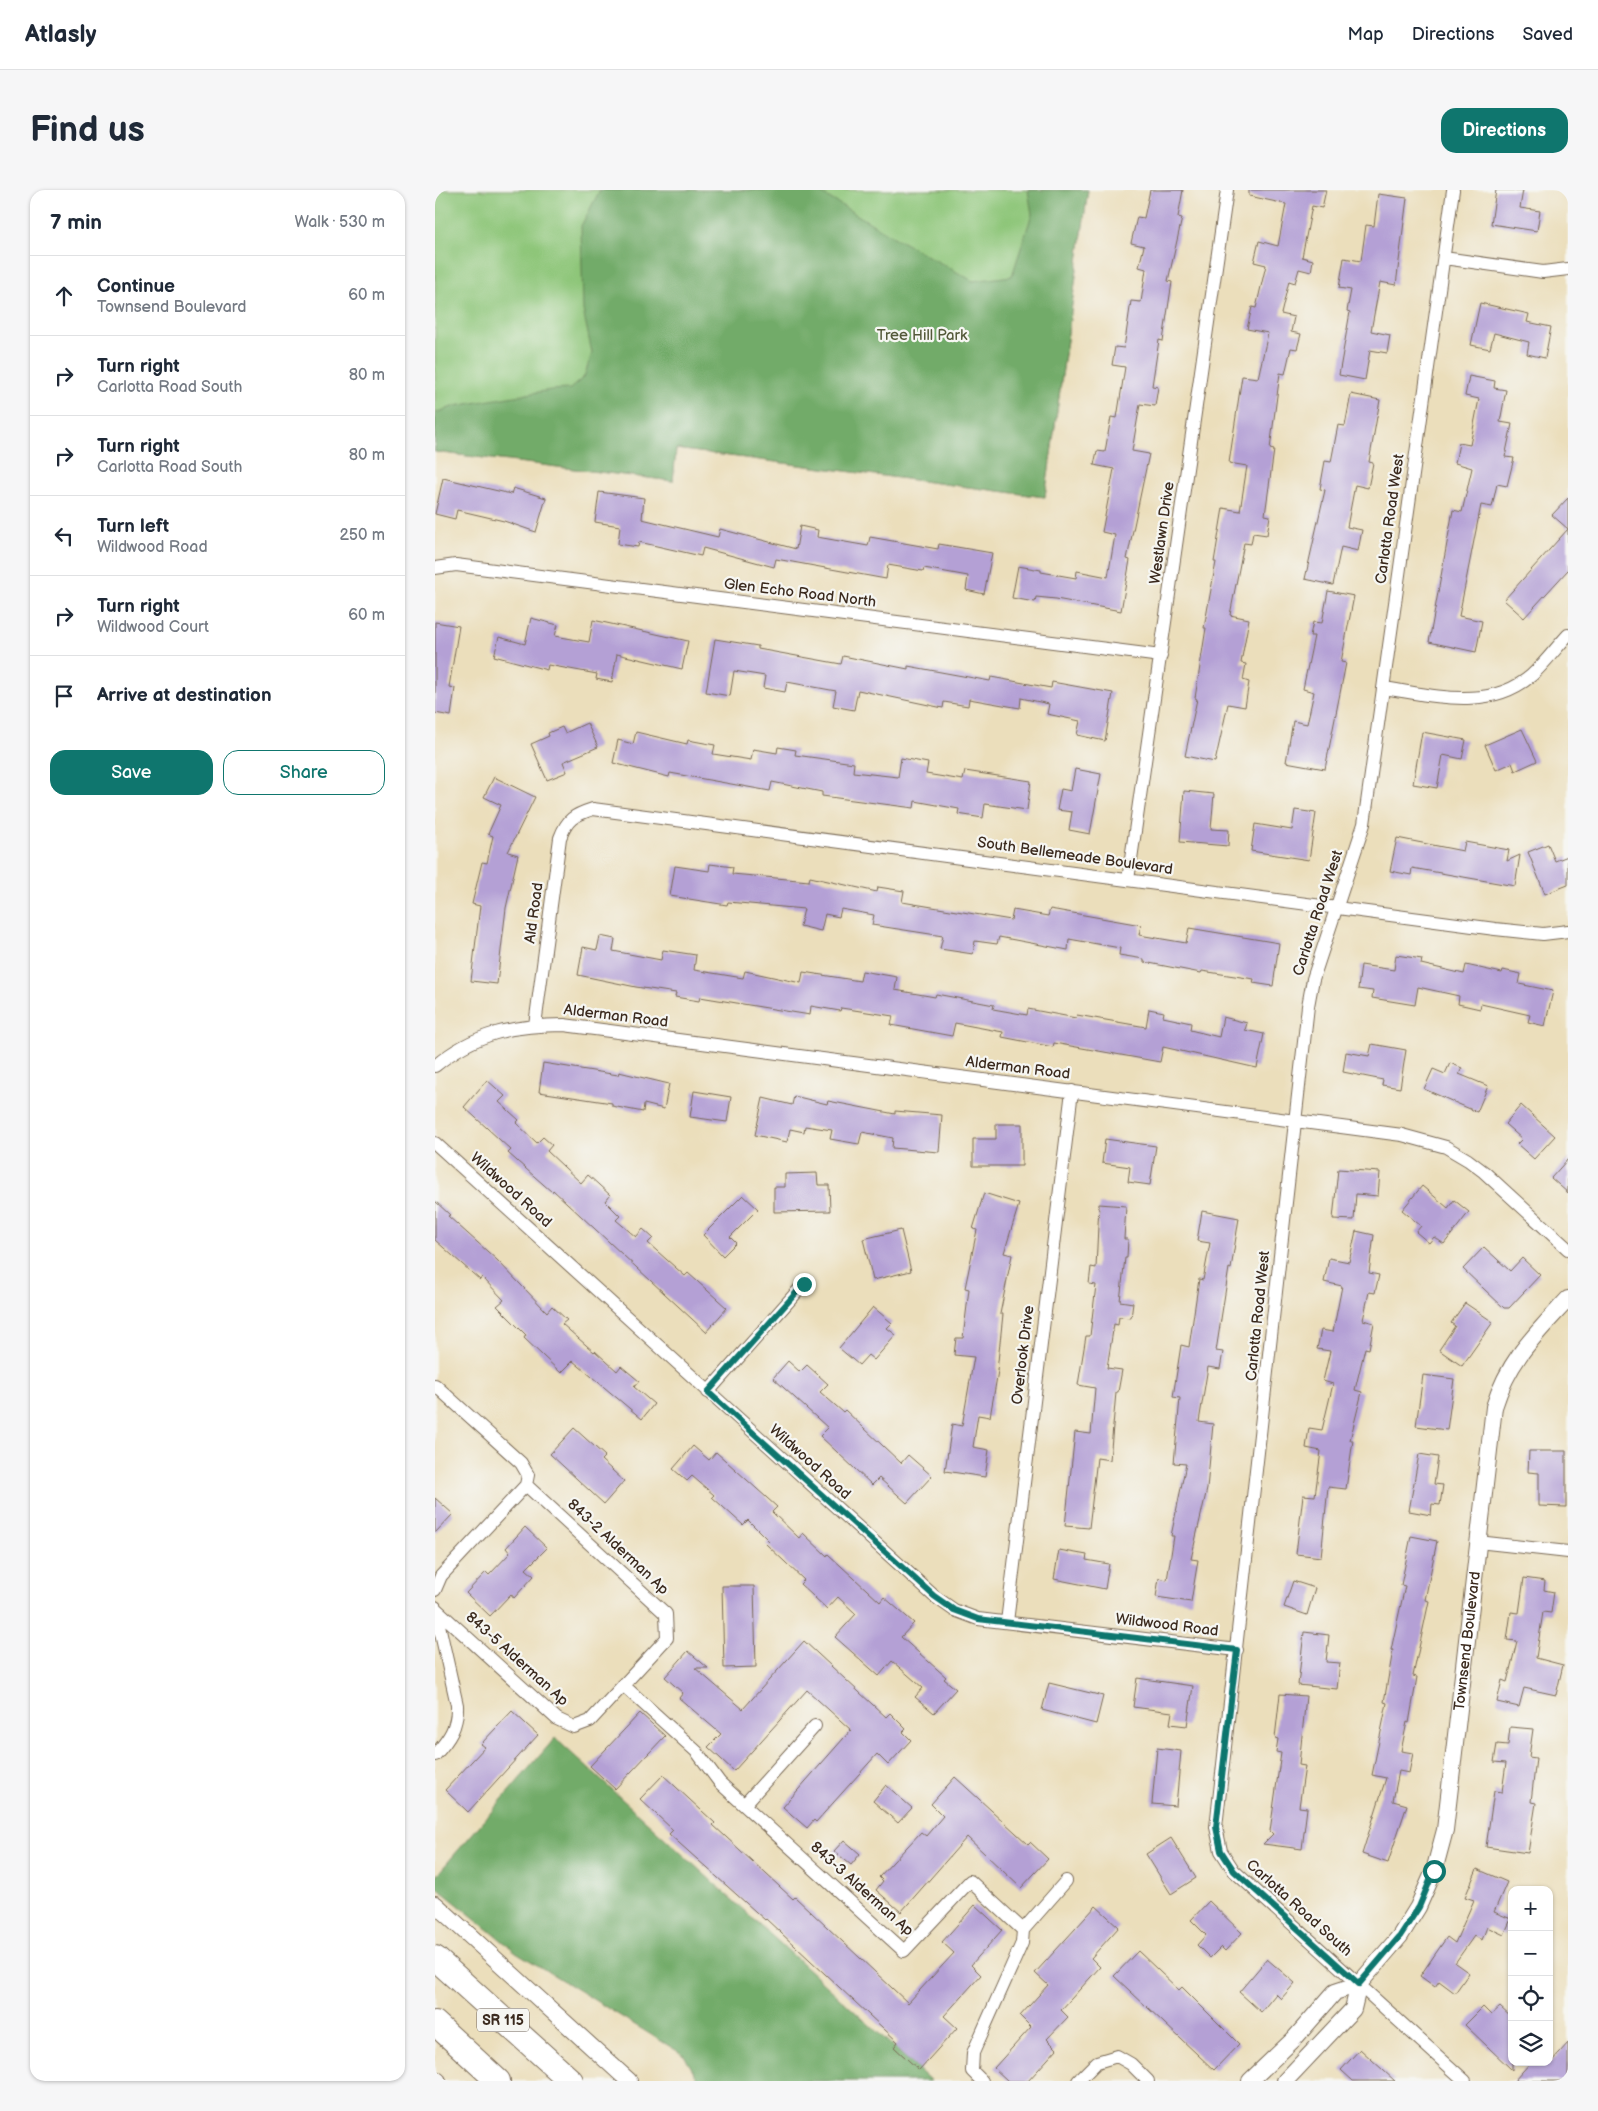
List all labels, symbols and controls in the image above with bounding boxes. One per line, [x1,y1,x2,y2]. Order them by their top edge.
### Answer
text: Atlasly [25,20,96,49]
text: Map [1348,24,1384,45]
text: Directions [1412,24,1494,45]
text: Saved [1522,24,1573,45]
button: Directions [1441,108,1568,153]
text: Find us [30,109,145,152]
text: 7 min [50,210,102,235]
text: Walk · 530 m [294,213,385,232]
text: Continue [97,275,175,298]
icon: ahead [50,282,78,310]
text: 60 m [348,286,385,305]
text: Townsend Boulevard [97,298,246,317]
park label: Tree Hill Park [877,326,968,345]
text: Turn right [97,355,180,378]
icon: right [50,362,78,390]
text: 80 m [349,366,385,385]
text: Carlotta Road South [97,378,242,397]
text: Turn right [97,435,180,458]
icon: right [50,442,78,470]
text: 80 m [349,446,385,465]
street label: Carlotta Road West [1371,452,1409,585]
text: Carlotta Road South [97,458,242,477]
street label: Westlawn Drive [1145,480,1179,585]
text: Turn left [97,515,169,538]
icon: left [50,522,78,550]
text: 250 m [339,526,385,545]
text: Wildwood Road [97,538,208,557]
street label: Glen Echo Road North [723,574,877,612]
text: Turn right [97,595,180,618]
icon: right [50,602,78,630]
text: 60 m [348,606,385,625]
text: Wildwood Court [97,618,209,637]
icon: arrive [50,682,78,710]
text: Arrive at destination [97,684,272,707]
button: Save [50,750,213,795]
button: Share [223,750,385,795]
street label: South Bellemeade Boulevard [976,833,1174,879]
street label: Carlotta Road West [1289,847,1347,978]
street label: Ald Road [520,881,548,945]
street label: Alderman Road [563,1000,669,1032]
street label: Alderman Road [965,1052,1071,1084]
street label: Wildwood Road [466,1148,556,1232]
street label: Carlotta Road West [1242,1250,1274,1382]
route end [793,1273,816,1296]
street label: Overlook Drive [1007,1304,1039,1406]
street label: Wildwood Road [765,1420,855,1504]
street label: 843-2 Alderman Ap [563,1495,673,1599]
street label: Townsend Boulevard [1449,1570,1484,1712]
street label: 843-5 Alderman Ap [462,1608,573,1710]
street label: Wildwood Road [1114,1609,1220,1641]
street label: 843-3 Alderman Ap [806,1838,918,1941]
street label: Carlotta Road South [1242,1855,1356,1961]
route start [1423,1860,1446,1883]
map controls [1508,1886,1553,2066]
button: + [1508,1886,1553,1931]
button: − [1508,1931,1553,1976]
button: locate [1508,1976,1553,2021]
road number: SR 115 [477,2008,529,2032]
button: layers [1508,2021,1553,2066]

